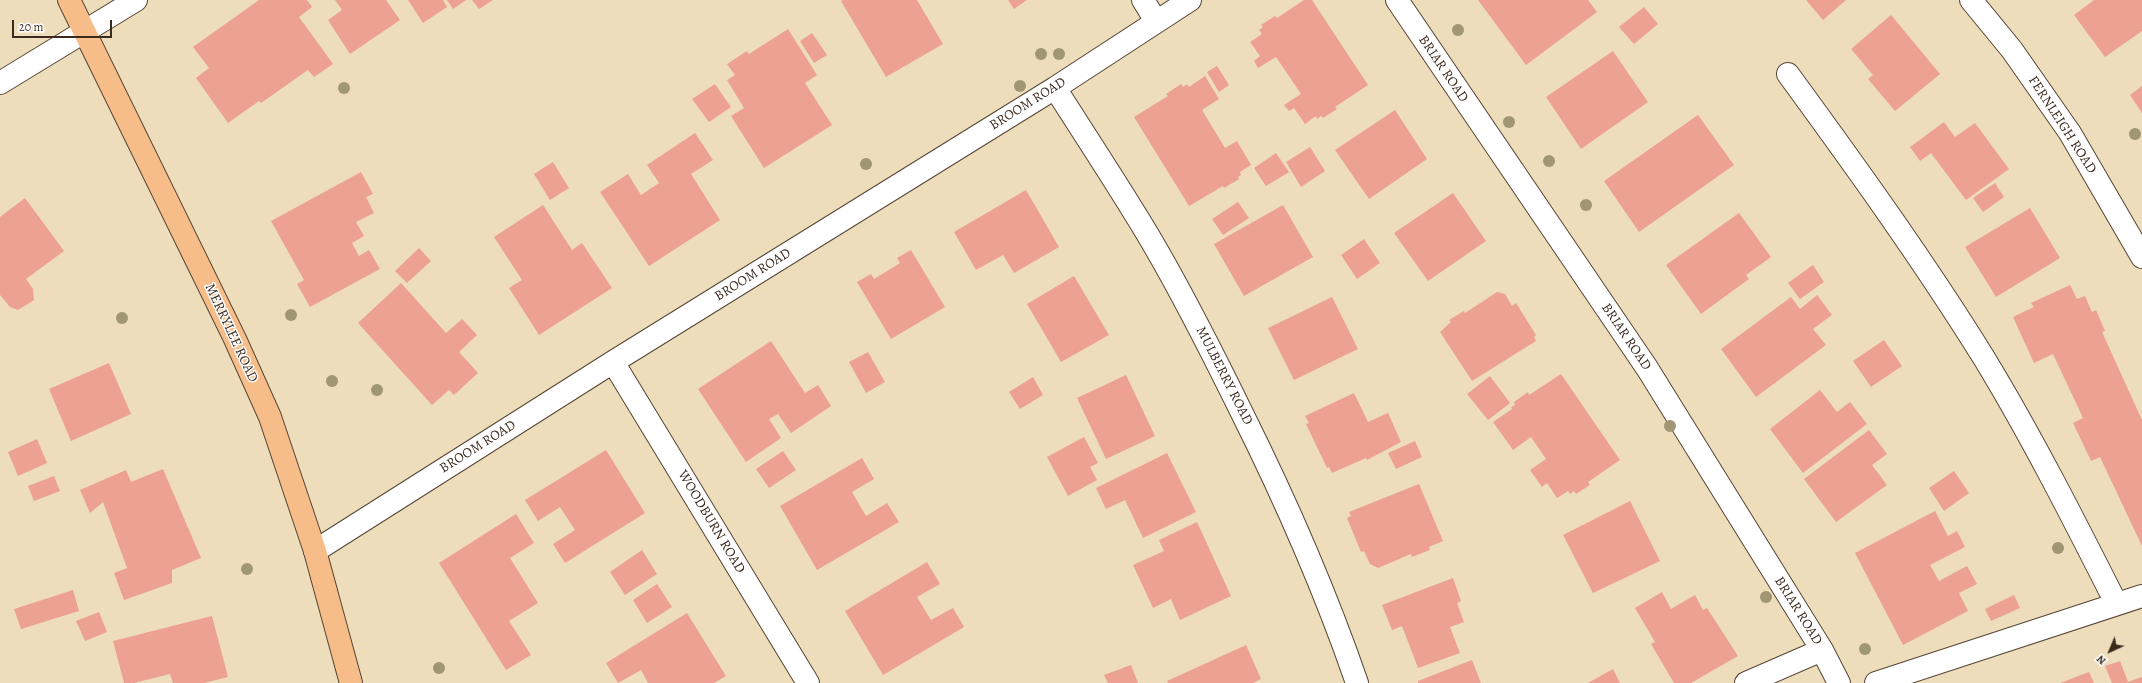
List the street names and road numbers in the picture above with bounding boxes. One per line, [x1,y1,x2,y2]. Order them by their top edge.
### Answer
street label: BRIAR ROAD [1414,32,1472,106]
street label: FERNLEIGH ROAD [2024,73,2100,177]
street label: BROOM ROAD [987,74,1069,134]
street label: BROOM ROAD [712,245,794,305]
street label: MERRYLEE ROAD [201,281,261,385]
street label: BRIAR ROAD [1597,300,1655,374]
street label: MULBERRY ROAD [1192,324,1256,428]
street label: BROOM ROAD [437,417,519,477]
street label: WOODBURN ROAD [674,467,748,577]
street label: BRIAR ROAD [1770,574,1826,648]

